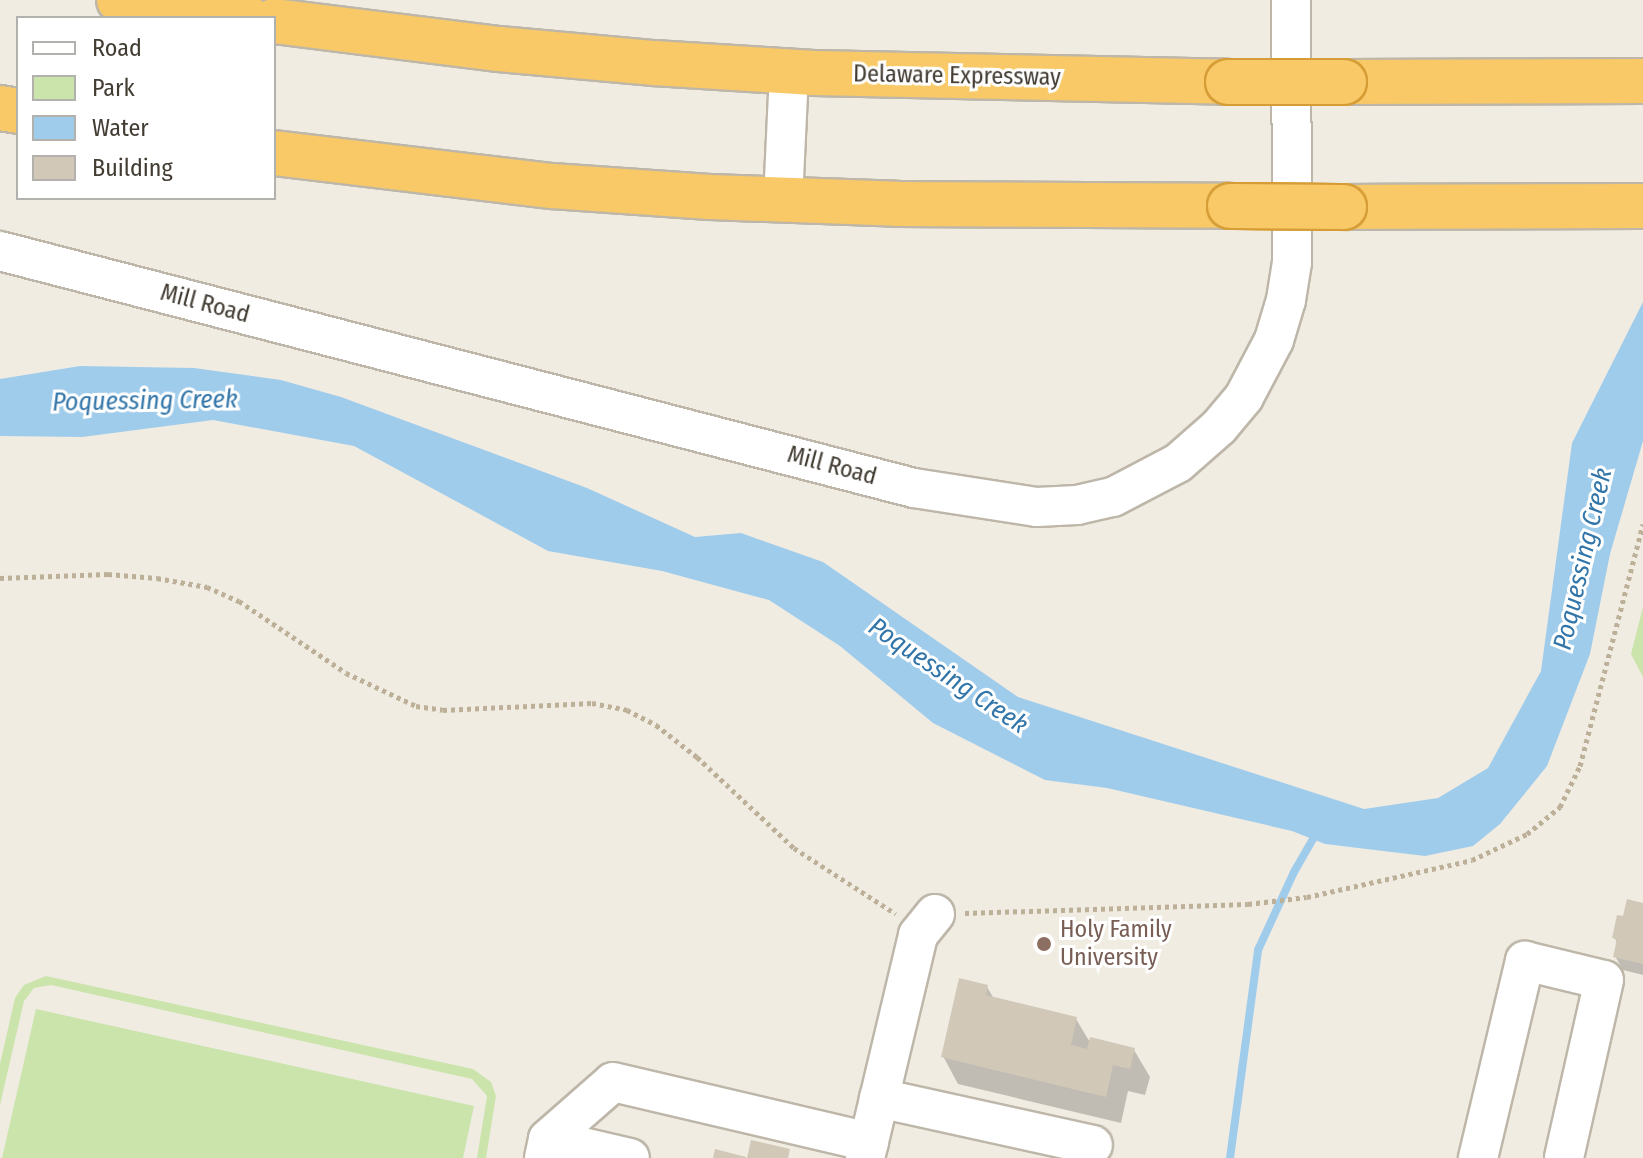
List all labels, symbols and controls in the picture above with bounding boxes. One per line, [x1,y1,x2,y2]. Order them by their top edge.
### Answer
legend [16,16,276,200]
text: Road [92,34,142,62]
street label: Delaware Expressway [853,60,1061,92]
text: Park [92,74,135,102]
text: Water [92,114,149,142]
text: Building [92,154,173,182]
street label: Mill Road [157,278,253,330]
water label: Poquessing Creek [52,384,238,418]
street label: Mill Road [784,440,880,492]
water label: Poquessing Creek [1547,465,1619,653]
water label: Poquessing Creek [862,611,1034,741]
place label: Holy Family University [1060,916,1172,972]
marker: Holy Family University [1035,935,1053,953]

